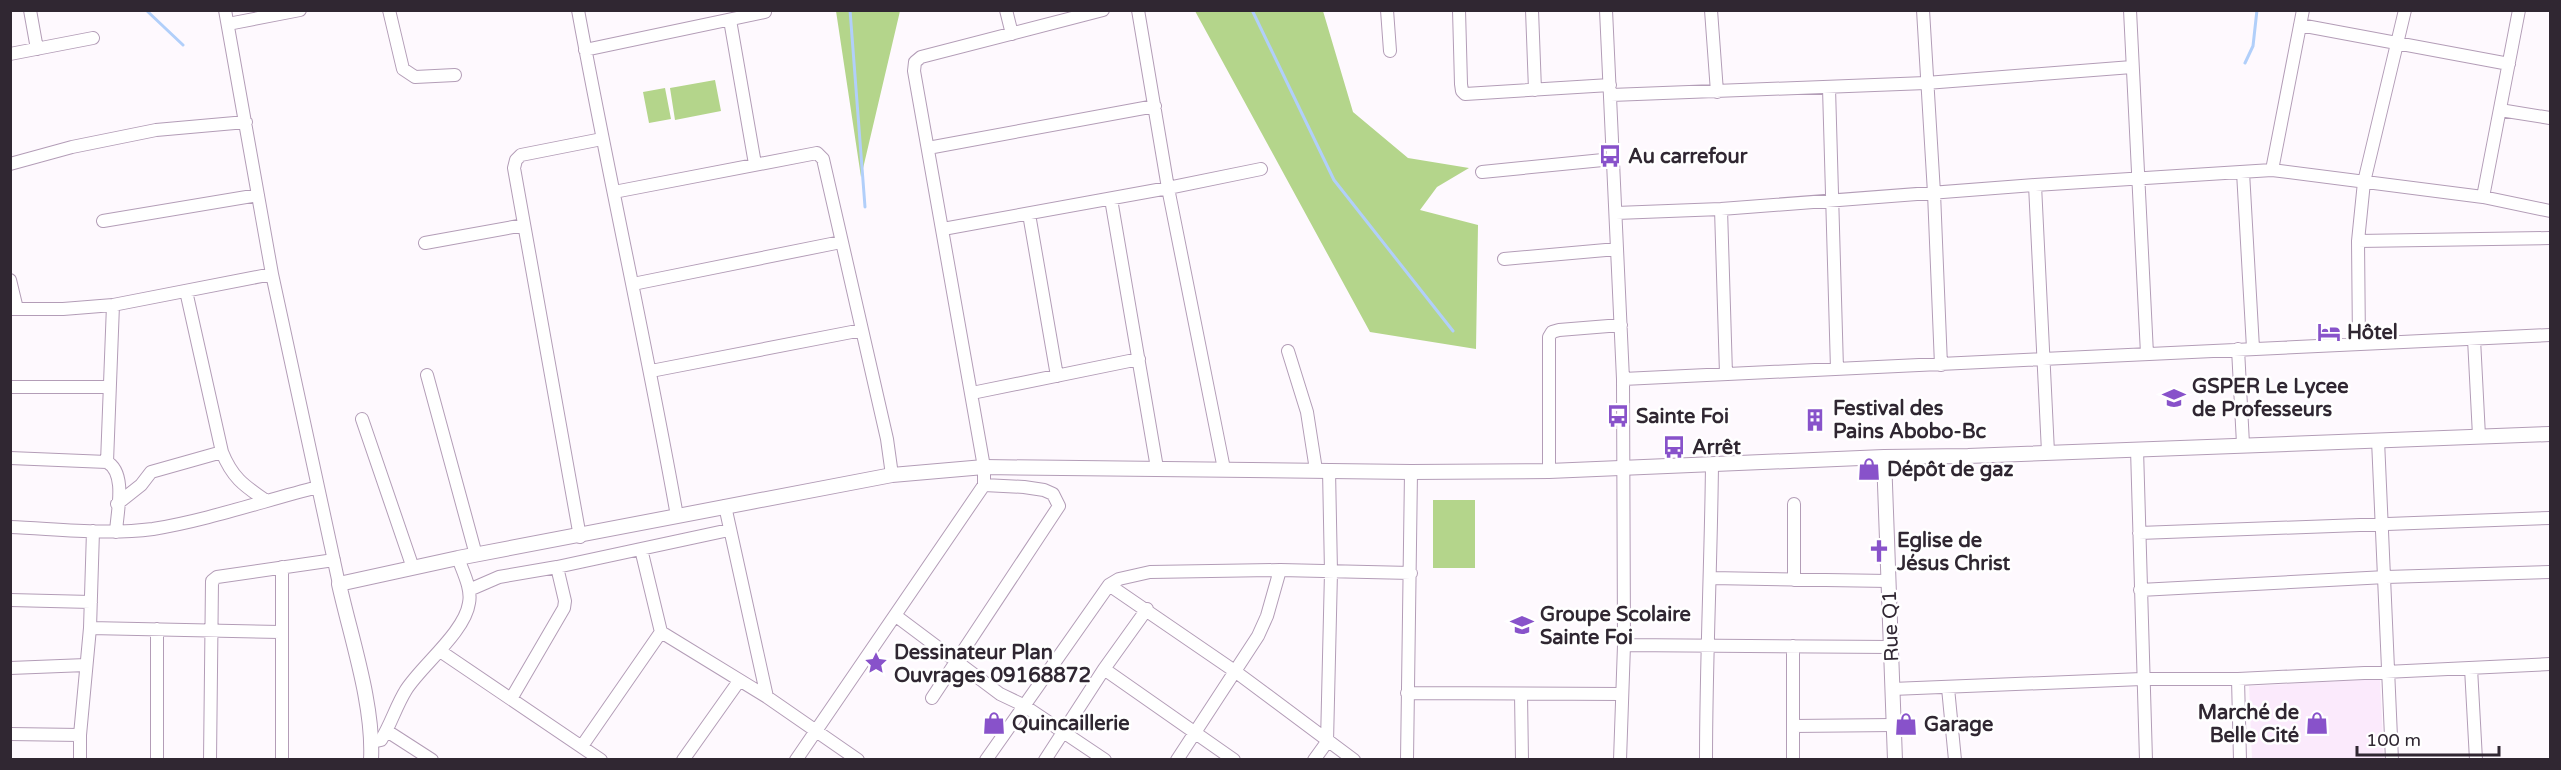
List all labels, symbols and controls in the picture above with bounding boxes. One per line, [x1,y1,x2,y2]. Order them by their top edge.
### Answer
bus stop icon: Au carrefour [1597,143,1623,169]
place label: Au carrefour [1628,145,1748,169]
hotel icon: Hôtel [2316,319,2342,345]
place label: Hôtel [2347,321,2398,345]
place label: GSPER Le Lycee de Professeurs [2192,375,2348,422]
school or university icon: GSPER Le Lycee de Professeurs [2161,385,2187,411]
place label: Festival des Pains Abobo-Bc [1833,397,1986,444]
bus stop icon: Sainte Foi [1605,403,1631,429]
place label: Sainte Foi [1636,405,1729,429]
building icon: Festival des Pains Abobo-Bc [1802,407,1828,433]
bus stop icon: Arrêt [1661,434,1687,460]
place label: Arrêt [1692,436,1741,460]
shop icon: Dépôt de gaz [1856,456,1882,482]
place label: Dépôt de gaz [1887,458,2013,482]
place label: Eglise de Jésus Christ [1896,529,2010,576]
church icon: Eglise de Jésus Christ [1866,538,1892,564]
street label: Rue Q1 [1878,590,1904,662]
place label: Groupe Scolaire Sainte Foi [1540,603,1691,650]
school or university icon: Groupe Scolaire Sainte Foi [1509,612,1535,638]
place label: Dessinateur Plan Ouvrages 09168872 [894,641,1091,688]
place icon: Dessinateur Plan Ouvrages 09168872 [863,650,889,676]
place label: Marché de Belle Cité [2198,701,2299,748]
shop icon: Quincaillerie [981,710,1007,736]
shop icon: Marché de Belle Cité [2304,710,2330,736]
shop icon: Garage [1893,711,1919,737]
place label: Quincaillerie [1012,712,1130,736]
place label: Garage [1924,713,1993,737]
scale bar [2357,719,2500,757]
text: 100 m [2366,729,2421,751]

